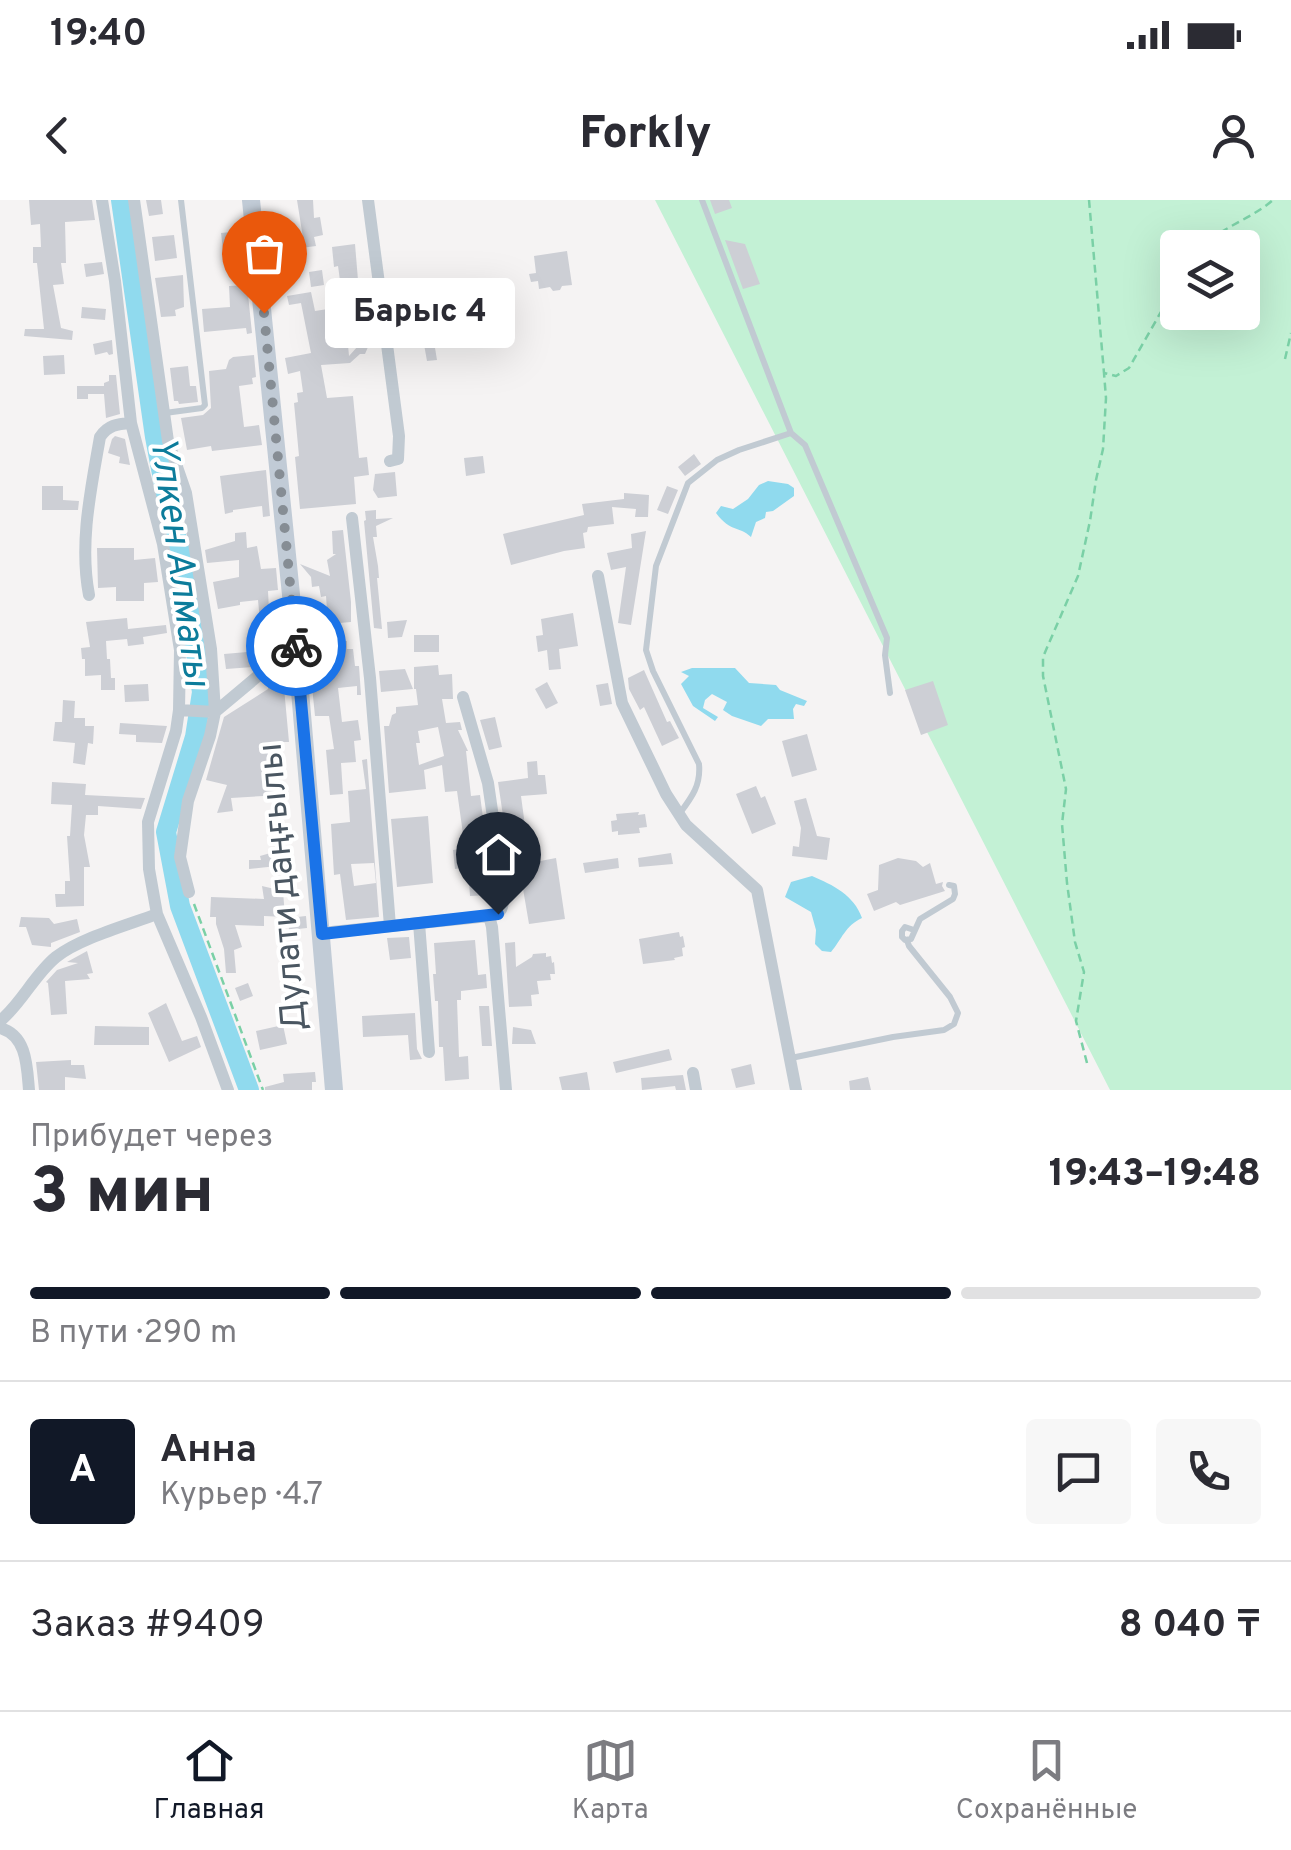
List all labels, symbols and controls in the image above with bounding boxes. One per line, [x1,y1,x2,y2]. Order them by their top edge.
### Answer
text: 19:40 [50,11,147,60]
text: Forkly [579,107,712,164]
icon: back [30,108,85,163]
icon: person [1206,108,1261,163]
pin [222,211,307,314]
icon: bag [237,226,292,281]
map controls [1160,230,1260,330]
button: layers [1160,230,1260,330]
callout: Барыс 4 [324,278,514,348]
text: Барыс 4 [353,293,487,333]
water label: Үлкен Алматы [136,434,220,690]
courier [246,596,346,696]
icon: bike [269,619,324,674]
street label: Дулати даңғылы [249,741,319,1033]
pin [456,812,541,915]
icon: home [471,827,526,882]
text: Прибудет через [30,1118,273,1158]
text: 19:43–19:48 [1049,1151,1261,1200]
text: 3 мин [30,1154,214,1236]
text: В пути · 290 m [30,1314,237,1354]
button: chat [1026,1419,1131,1524]
button: phone [1156,1419,1261,1524]
text: Анна [160,1427,257,1476]
text: А [69,1447,96,1496]
text: Курьер · 4.7 [160,1476,323,1516]
text: Заказ #9409 [30,1602,265,1651]
text: 8 040 ₸ [1119,1602,1261,1651]
tab: Главная [154,1733,265,1829]
tab: Карта [572,1733,649,1829]
tab: Сохранённые [956,1733,1137,1829]

